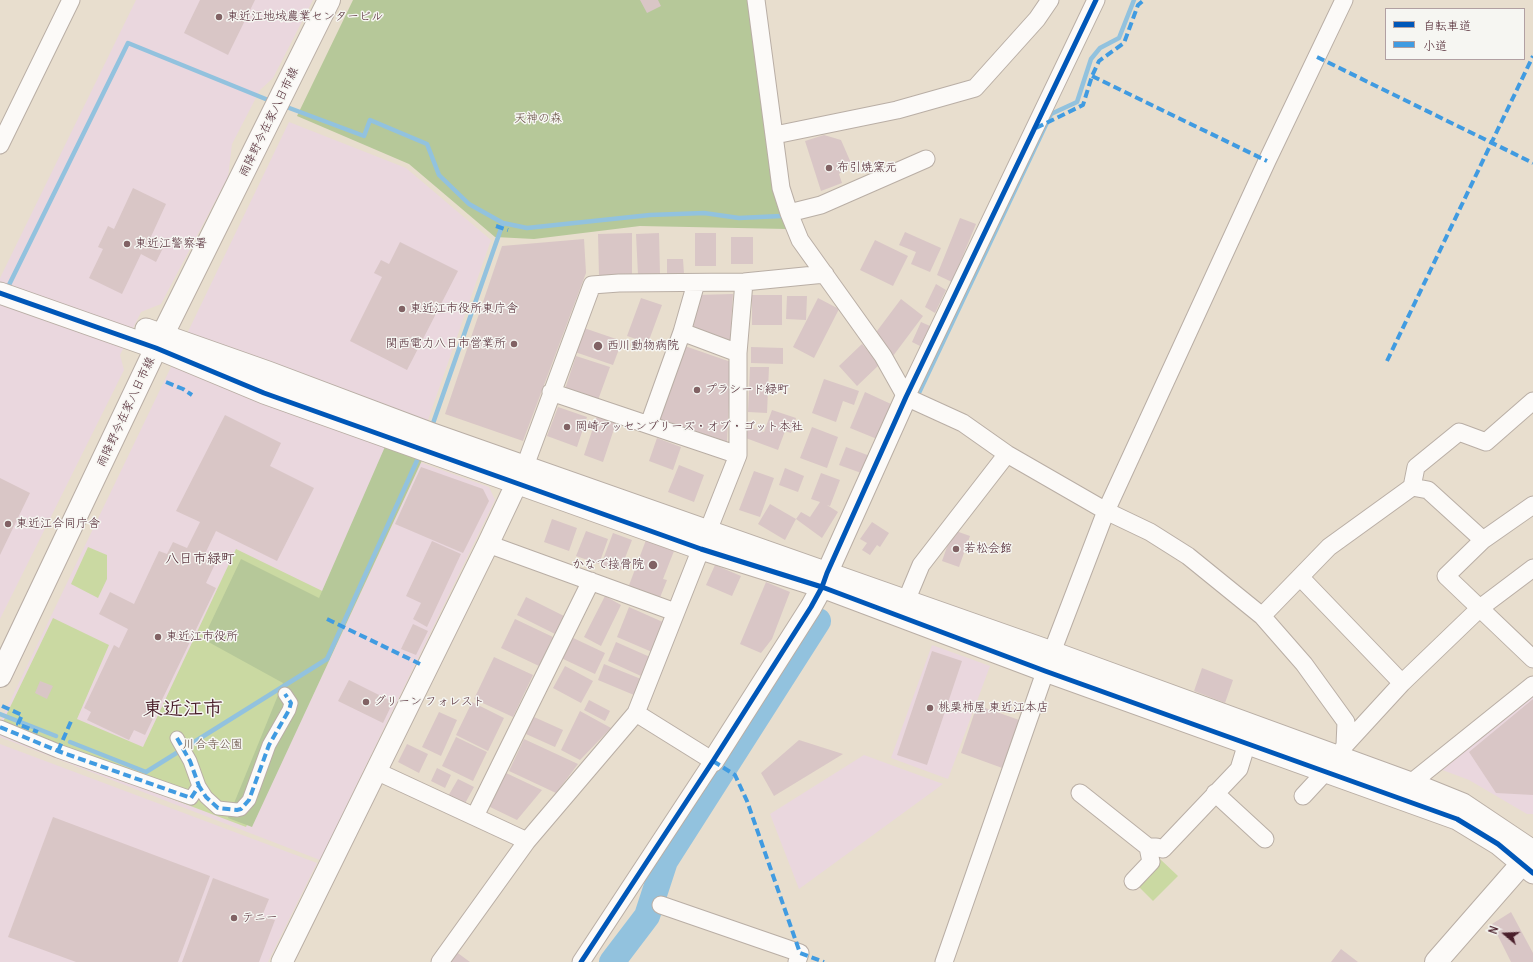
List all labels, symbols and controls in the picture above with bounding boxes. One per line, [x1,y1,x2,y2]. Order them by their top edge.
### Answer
legend [1385,8,1525,60]
place label: 東近江地域農業センタービル [227,10,383,24]
marker: 東近江地域農業センタービル [214,12,224,22]
text: 自転車道 [1423,18,1471,33]
text: 小道 [1423,38,1447,53]
street label: 雨降野今在家八日市線 [236,65,302,179]
park label: 天神の森 [514,112,562,126]
place label: 布引焼窯元 [837,161,897,175]
marker: 布引焼窯元 [824,163,834,173]
place label: 東近江警察署 [135,237,207,251]
marker: 東近江警察署 [122,239,132,249]
place label: 東近江市役所東庁舎 [410,302,518,316]
marker: 東近江市役所東庁舎 [397,304,407,314]
place label: 関西電力八日市営業所 [386,337,506,351]
marker: 関西電力八日市営業所 [509,339,519,349]
place label: 西川動物病院 [607,339,679,353]
marker: 西川動物病院 [592,340,604,352]
street label: 雨降野今在家八日市線 [94,355,158,469]
place label: プラシード緑町 [705,383,789,397]
marker: プラシード緑町 [692,385,702,395]
place label: 岡崎アッセンブリーズ・オブ・ゴット本社 [575,420,803,434]
marker: 岡崎アッセンブリーズ・オブ・ゴット本社 [562,422,572,432]
place label: 東近江合同庁舎 [16,517,100,531]
marker: 東近江合同庁舎 [3,519,13,529]
place label: 若松会館 [964,542,1012,556]
marker: 若松会館 [951,544,961,554]
district label: 八日市緑町 [165,551,235,567]
place label: かなで接骨院 [572,558,644,572]
marker: かなで接骨院 [647,559,659,571]
place label: 東近江市役所 [166,630,238,644]
marker: 東近江市役所 [153,632,163,642]
place label: グリーン フォレスト [374,695,485,709]
district label: 東近江市 [143,697,223,721]
marker: グリーン フォレスト [361,697,371,707]
place label: 桃栗柿屋 東近江本店 [938,701,1049,715]
marker: 桃栗柿屋 東近江本店 [925,703,935,713]
park label: 川合寺公園 [183,738,243,752]
place label: テニー [242,911,278,925]
marker: テニー [229,913,239,923]
north arrow [1485,914,1525,954]
text: N [1486,924,1502,936]

